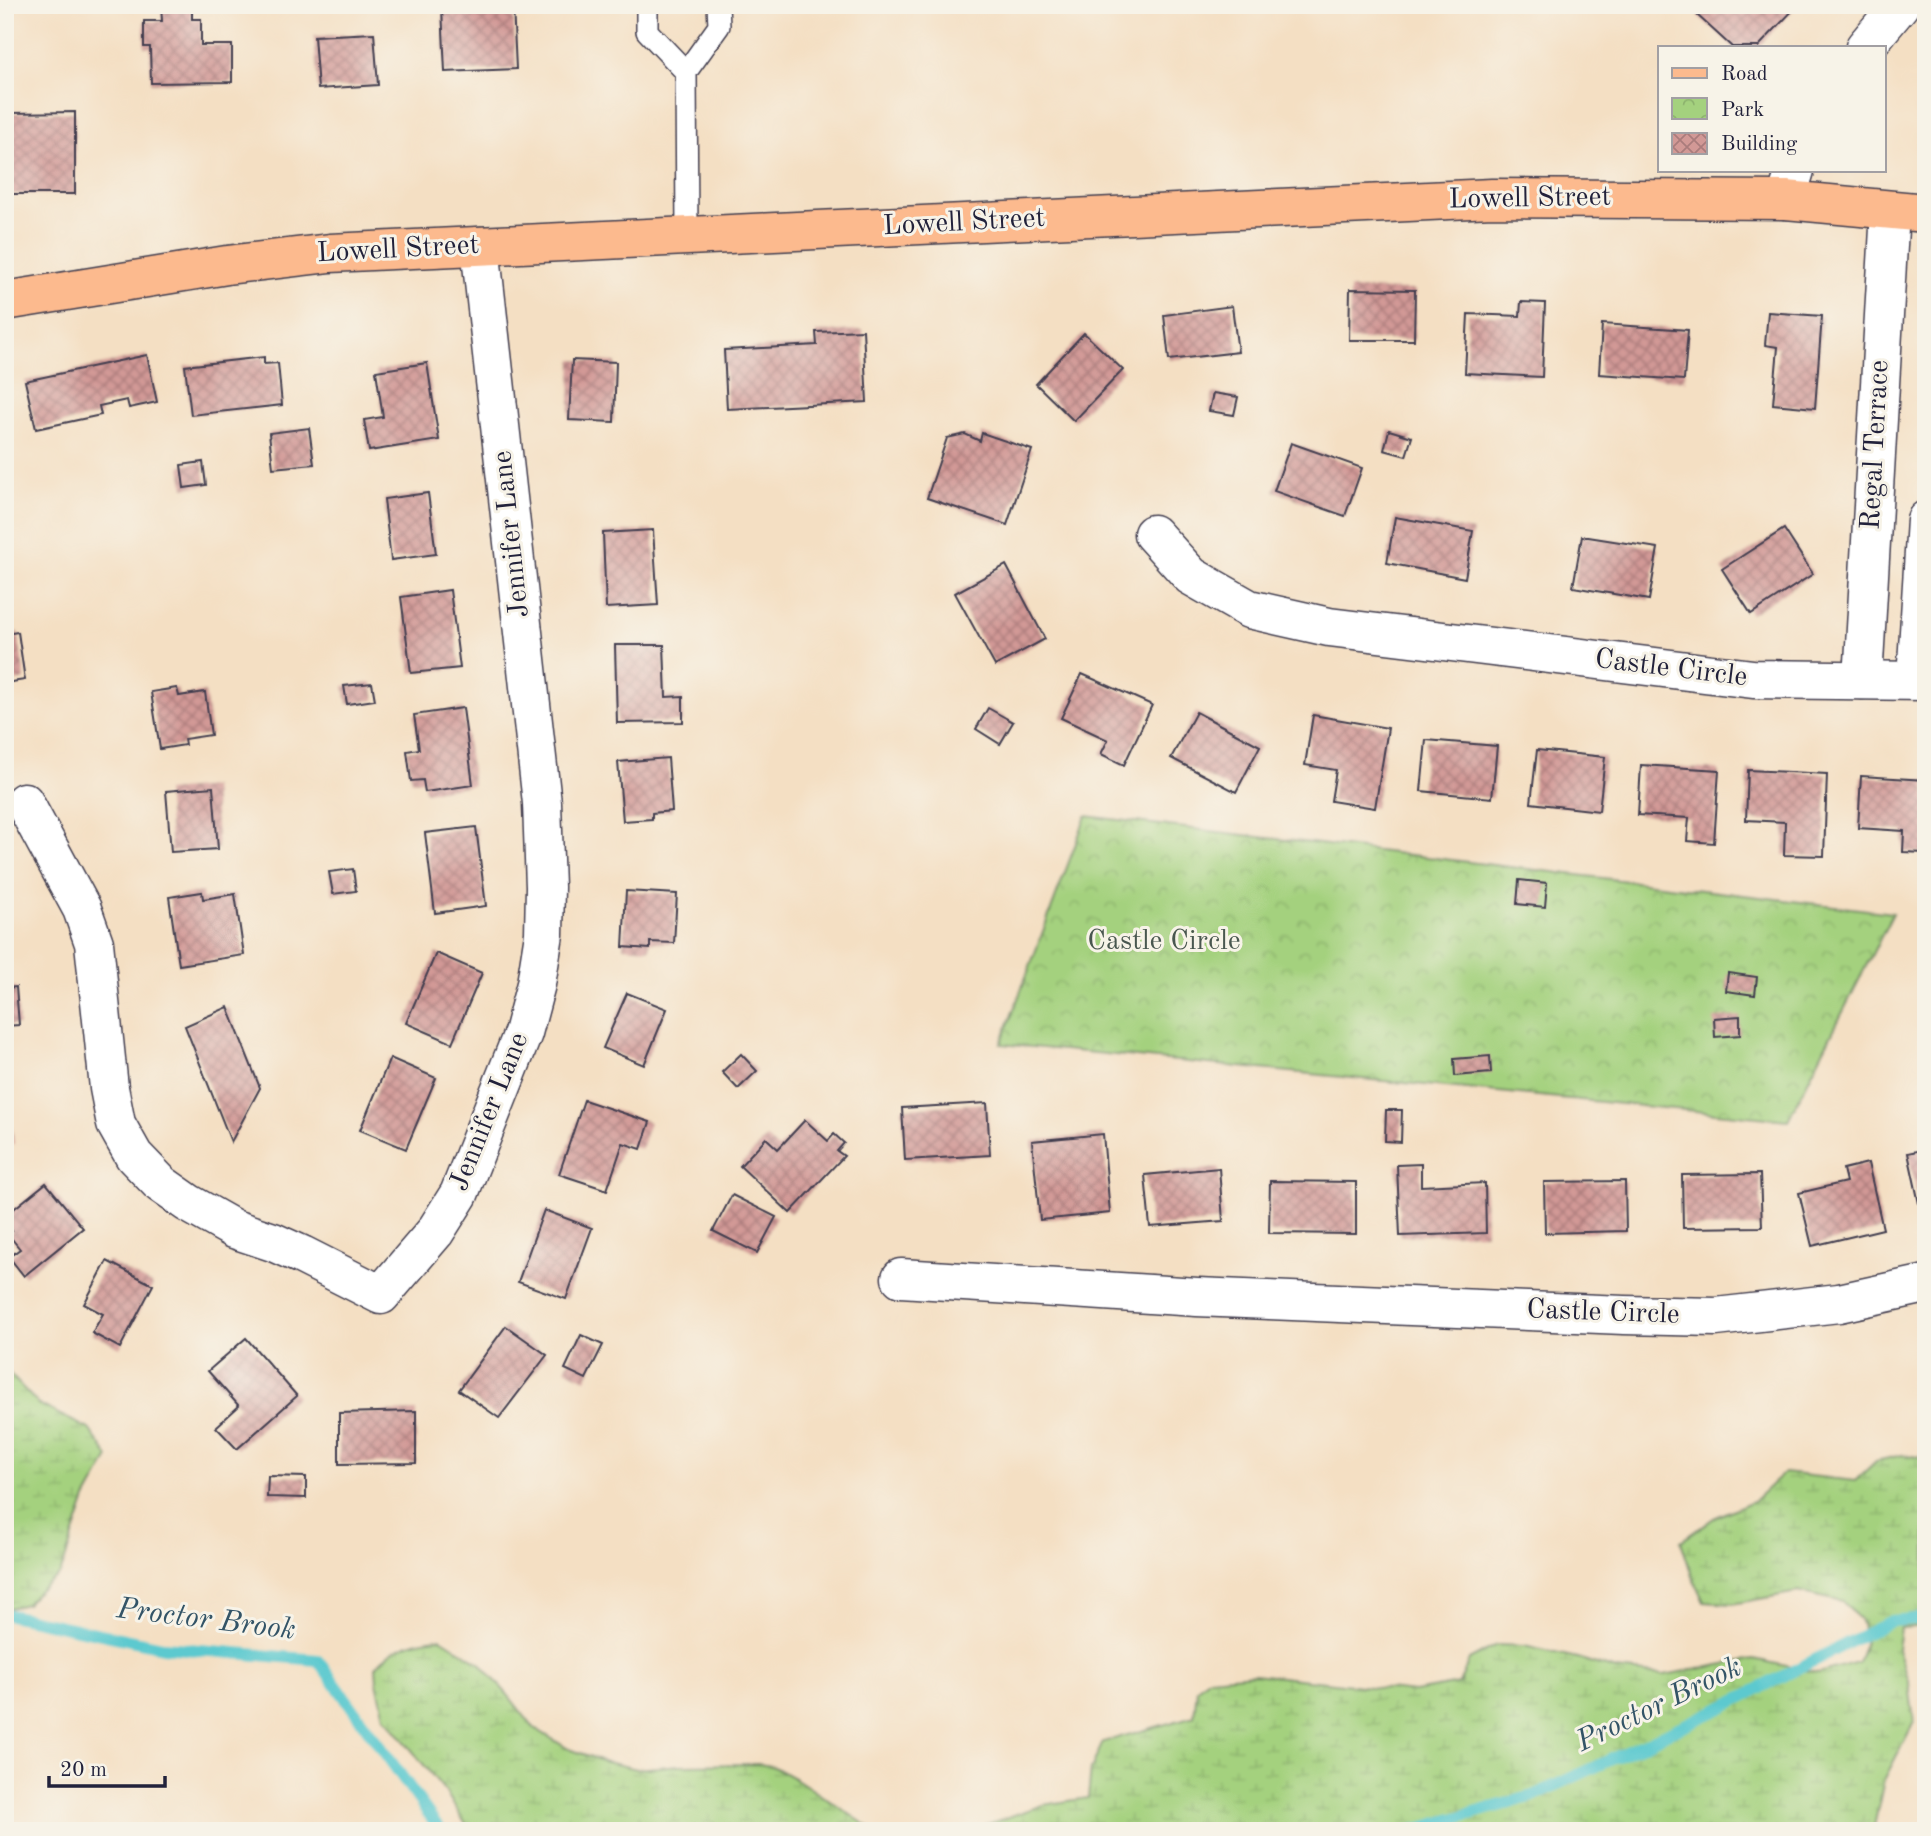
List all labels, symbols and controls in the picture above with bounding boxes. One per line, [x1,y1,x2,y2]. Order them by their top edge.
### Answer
legend [1658,46,1885,172]
text: Road [1721,64,1768,85]
text: Park [1721,100,1764,121]
text: Building [1721,134,1798,155]
street label: Lowell Street [1448,184,1612,214]
street label: Lowell Street [882,205,1046,241]
street label: Lowell Street [316,232,480,268]
street label: Regal Terrace [1858,359,1894,531]
street label: Jennifer Lane [489,449,535,619]
street label: Castle Circle [1593,646,1749,692]
park label: Castle Circle [1087,928,1241,956]
street label: Jennifer Lane [446,1029,534,1195]
street label: Castle Circle [1526,1296,1680,1330]
water label: Proctor Brook [114,1594,297,1646]
water label: Proctor Brook [1571,1652,1746,1758]
scale bar [49,1745,164,1789]
text: 20 m [60,1760,107,1781]

